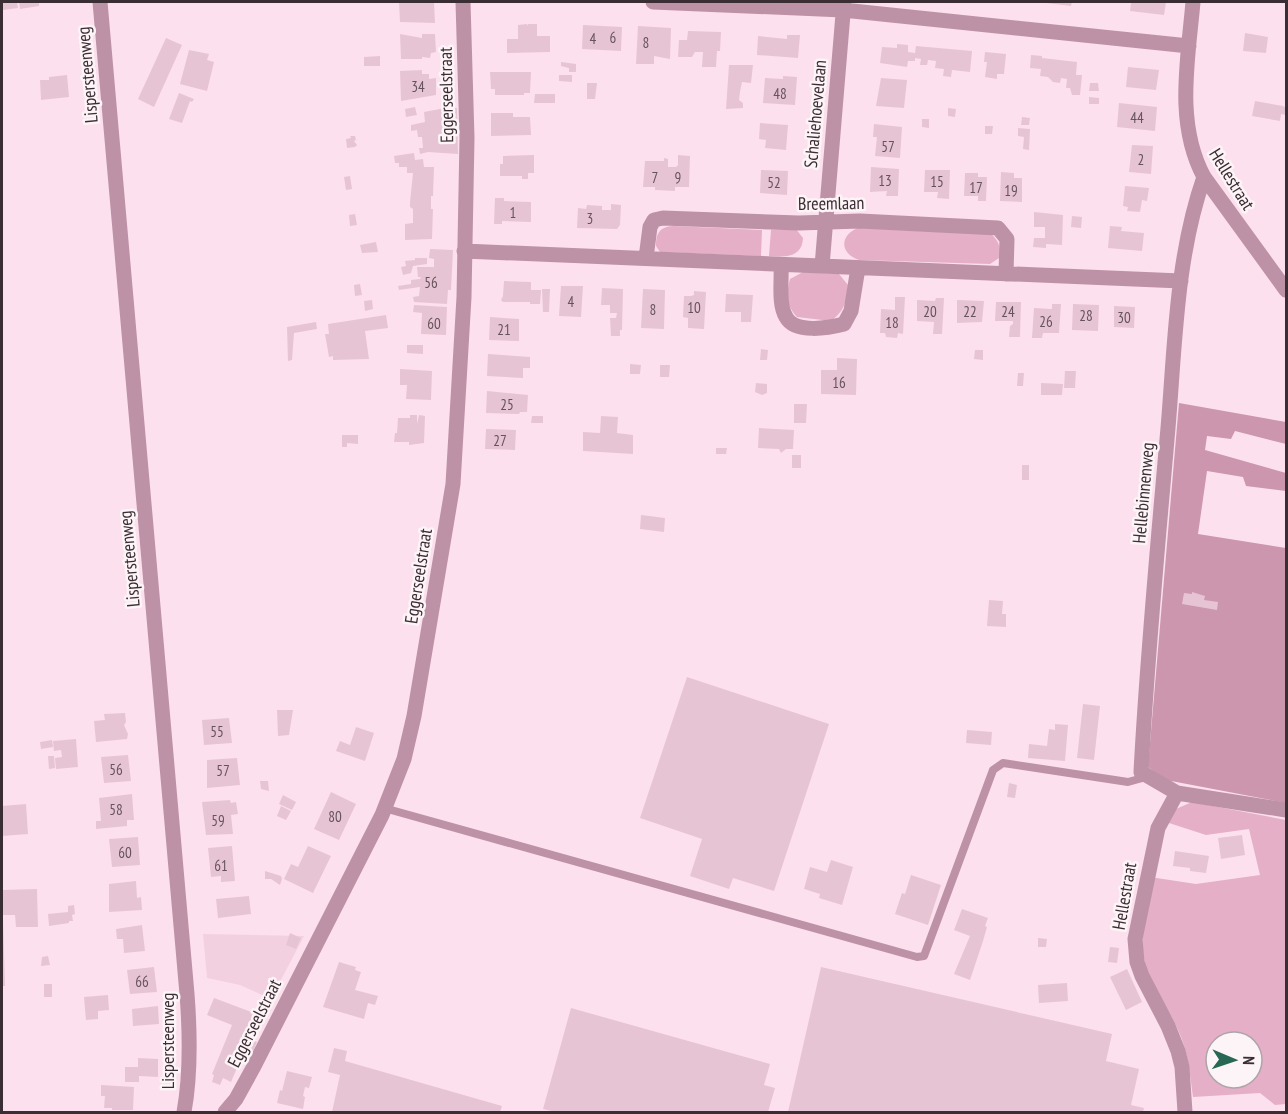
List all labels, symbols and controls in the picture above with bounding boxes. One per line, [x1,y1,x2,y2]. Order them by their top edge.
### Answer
street label: Lispersteenweg [71,26,103,124]
house number: 6 [610,28,617,47]
house number: 4 [590,29,597,48]
house number: 8 [643,33,649,52]
street label: Eggerseelstraat [434,47,458,143]
street label: Schaliehoevelaan [799,59,831,169]
house number: 34 [411,77,425,96]
house number: 48 [773,84,787,103]
house number: 44 [1130,108,1144,127]
house number: 57 [881,137,895,156]
street label: Hellestraat [1204,144,1260,214]
house number: 2 [1138,150,1144,169]
house number: 7 [652,168,658,187]
house number: 9 [675,168,681,187]
house number: 13 [878,171,892,190]
house number: 15 [930,172,944,191]
house number: 52 [767,173,781,192]
house number: 17 [969,178,983,197]
house number: 19 [1004,181,1018,200]
street label: Breemlaan [798,191,864,215]
house number: 1 [510,203,516,222]
house number: 3 [587,209,593,228]
house number: 56 [424,273,438,292]
house number: 4 [568,292,575,311]
house number: 10 [687,298,701,317]
house number: 8 [650,300,656,319]
house number: 20 [923,302,937,321]
house number: 22 [963,302,977,321]
house number: 24 [1001,302,1015,321]
house number: 28 [1079,306,1093,325]
house number: 30 [1117,308,1131,327]
house number: 26 [1039,312,1053,331]
house number: 18 [885,313,899,332]
house number: 60 [427,314,441,333]
house number: 21 [497,320,511,339]
house number: 16 [832,373,846,392]
house number: 25 [500,395,514,414]
house number: 27 [493,431,507,450]
street label: Hellebinnenweg [1127,442,1159,544]
street label: Lispersteenweg [113,510,145,608]
street label: Eggerseelstraat [399,527,437,625]
house number: 55 [210,722,224,741]
house number: 56 [109,760,123,779]
house number: 57 [216,761,230,780]
house number: 58 [109,800,123,819]
house number: 80 [328,807,342,826]
house number: 59 [211,811,225,830]
house number: 60 [118,843,132,862]
house number: 61 [214,856,228,875]
street label: Hellestraat [1107,860,1141,932]
house number: 66 [135,972,149,991]
street label: Eggerseelstraat [222,975,286,1071]
street label: Lispersteenweg [156,993,179,1089]
north arrow [1204,1030,1264,1090]
text: N [1239,1056,1259,1065]

